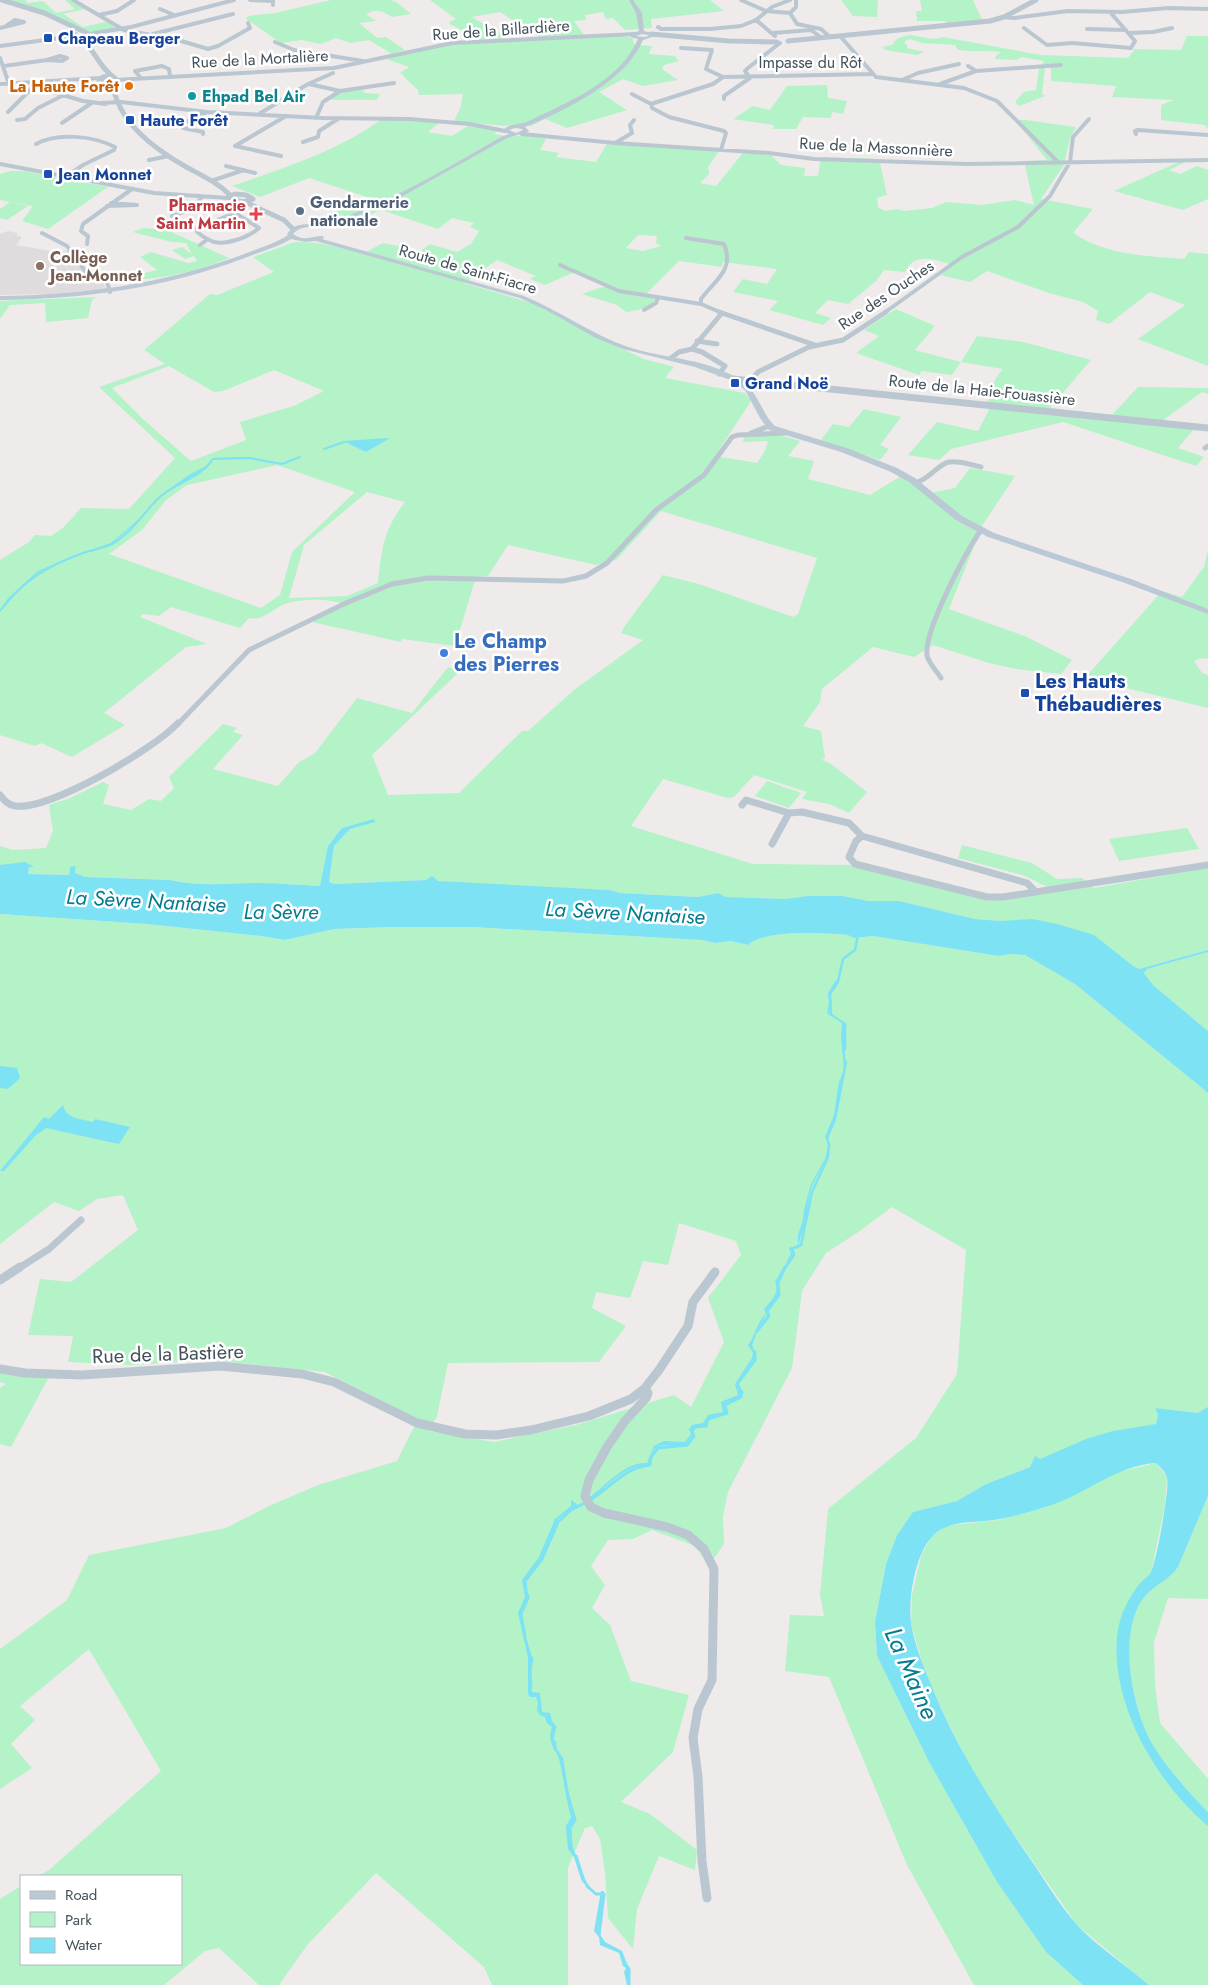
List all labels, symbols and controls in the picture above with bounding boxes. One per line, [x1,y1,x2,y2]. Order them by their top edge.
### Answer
street label: Rue de la Billardière [432,14,570,46]
place label: Chapeau Berger [58,27,181,50]
marker: Chapeau Berger [42,32,54,44]
street label: Rue de la Mortalière [191,44,329,74]
street label: Impasse du Rôt [758,51,862,74]
place label: La Haute Forêt [9,75,120,98]
marker: La Haute Forêt [123,80,135,92]
place label: Ehpad Bel Air [202,85,306,108]
marker: Ehpad Bel Air [186,90,198,102]
place label: Haute Forêt [140,109,229,132]
marker: Haute Forêt [124,114,136,126]
street label: Rue de la Massonnière [799,131,953,163]
place label: Jean Monnet [55,163,152,186]
marker: Jean Monnet [42,168,54,180]
place label: Gendarmerie nationale [310,191,409,232]
place label: Pharmacie Saint Martin [156,194,246,235]
marker: Gendarmerie nationale [294,205,306,217]
marker: Pharmacie Saint Martin [250,208,262,220]
street label: Route de Saint-Fiacre [396,238,540,300]
place label: Collège Jean-Monnet [47,246,143,287]
street label: Rue des Ouches [834,254,938,336]
marker: Collège Jean-Monnet [34,260,46,272]
street label: Route de la Haie-Fouassière [888,369,1076,411]
place label: Grand Noë [745,372,828,395]
marker: Grand Noë [729,377,741,389]
place label: Le Champ des Pierres [454,627,559,679]
marker: Le Champ des Pierres [438,647,450,659]
place label: Les Hauts Thébaudières [1035,667,1162,719]
marker: Les Hauts Thébaudières [1019,687,1031,699]
water label: La Sèvre Nantaise [65,882,227,920]
water label: La Sèvre Nantaise [544,894,706,932]
water label: La Sèvre [244,897,319,927]
street label: Rue de la Bastière [92,1337,244,1371]
water label: La Maine [876,1621,948,1725]
legend [20,1875,182,1965]
text: Road [65,1884,97,1906]
text: Park [65,1909,92,1931]
text: Water [65,1934,103,1956]

